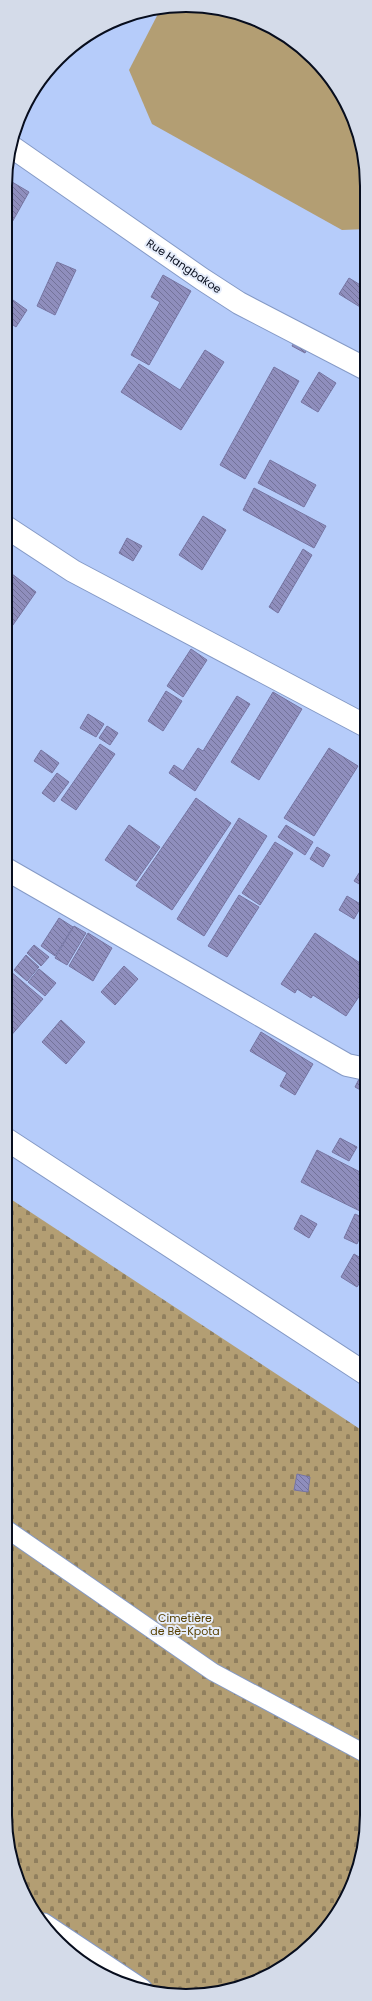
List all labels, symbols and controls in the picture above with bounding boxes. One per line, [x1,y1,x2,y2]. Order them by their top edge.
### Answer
street label: Rue Hangbakoe [143,235,225,297]
park label: Cimetière de Bè-Kpota [150,1610,220,1639]

